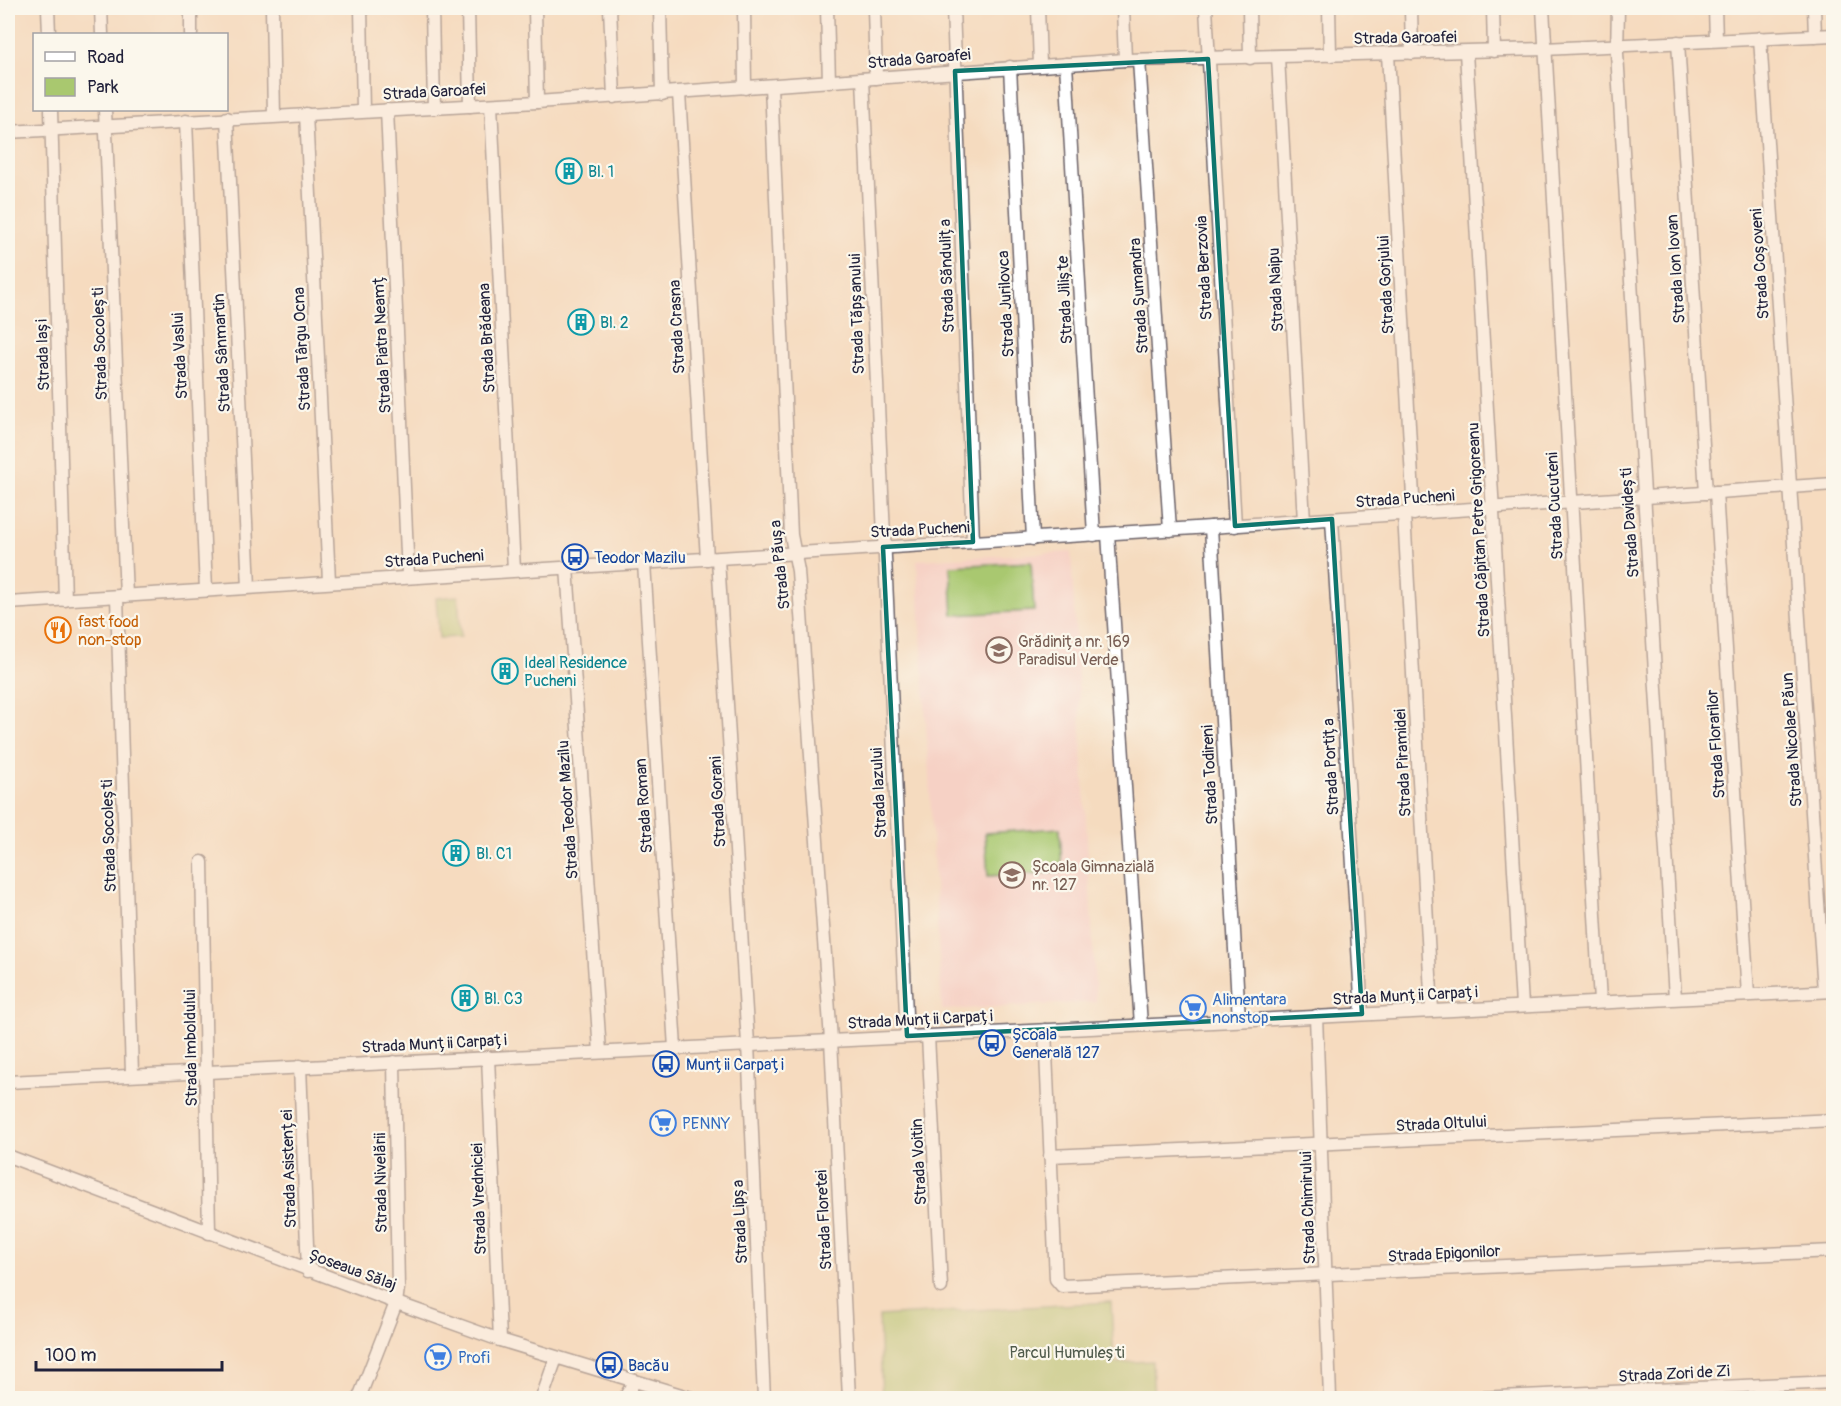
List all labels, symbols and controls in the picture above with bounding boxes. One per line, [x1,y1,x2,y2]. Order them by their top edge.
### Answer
street label: Strada Garoafei [1353,27,1457,49]
legend [33,33,228,111]
street label: Strada Garoafei [867,45,972,73]
text: Road [87,46,124,69]
text: Park [87,76,119,99]
street label: Strada Garoafei [382,79,486,105]
building icon: Bl. 1 [554,156,584,186]
place label: Bl. 1 [588,162,614,182]
street label: Strada Coșoveni [1746,208,1774,320]
street label: Strada Ion Iovan [1662,214,1690,324]
street label: Strada Berzovia [1191,215,1217,321]
street label: Strada Săndulița [935,219,959,333]
street label: Strada Gorjului [1373,235,1399,335]
street label: Strada Șumandra [1125,237,1153,355]
street label: Strada Naipu [1264,247,1288,333]
street label: Strada Jurilovca [993,250,1019,358]
street label: Strada Tăpșanului [845,253,869,375]
street label: Strada Jiliște [1053,255,1077,345]
street label: Strada Piatra Neamț [368,274,396,414]
street label: Strada Crasna [665,279,689,375]
street label: Strada Brădeana [474,282,500,393]
street label: Strada Târgu Ocna [289,286,315,411]
street label: Strada Socolești [88,287,112,401]
street label: Strada Sânmartin [209,293,235,413]
building icon: Bl. 2 [566,307,596,337]
street label: Strada Vaslui [168,312,192,400]
place label: Bl. 2 [600,313,629,333]
street label: Strada Iași [32,318,54,391]
street label: Strada Căpitan Petre Grigoreanu [1463,422,1495,638]
street label: Strada Cucuteni [1542,452,1568,560]
street label: Strada Davidești [1616,467,1644,578]
street label: Strada Pucheni [1355,486,1456,512]
street label: Strada Pucheni [870,517,970,543]
street label: Strada Păușa [765,519,795,611]
bus stop icon: Teodor Mazilu [560,542,590,572]
street label: Strada Pucheni [384,546,485,572]
place label: Teodor Mazilu [594,548,686,568]
place label: fast food non-stop [78,612,142,650]
restaurant icon: fast food non-stop [43,615,73,645]
place label: Grădinița nr. 169 Paradisul Verde [1018,632,1130,670]
school or university icon: Grădinița nr. 169 Paradisul Verde [984,635,1014,665]
place label: Ideal Residence Pucheni [524,653,627,691]
building icon: Ideal Residence Pucheni [490,656,520,686]
street label: Strada Nicolae Păun [1777,672,1807,808]
street label: Strada Florarilor [1702,688,1730,799]
street label: Strada Piramidei [1390,708,1416,818]
street label: Strada Portița [1318,718,1344,816]
street label: Strada Todireni [1197,724,1223,825]
street label: Strada Teodor Mazilu [553,740,583,880]
street label: Strada Iazului [867,747,891,839]
street label: Strada Gorani [706,756,730,848]
street label: Strada Roman [631,758,657,854]
street label: Strada Socolești [97,779,121,893]
building icon: Bl. C1 [441,838,471,868]
place label: Bl. C1 [476,844,512,864]
place label: Școala Gimnazială nr. 127 [1032,857,1155,895]
school or university icon: Școala Gimnazială nr. 127 [997,860,1027,890]
street label: Strada Munții Carpați [1332,982,1478,1010]
building icon: Bl. C3 [450,983,480,1013]
street label: Strada Imboldului [180,989,202,1107]
place label: Bl. C3 [484,989,523,1009]
place label: Alimentara nonstop [1212,990,1286,1028]
supermarket icon: Alimentara nonstop [1178,993,1208,1023]
street label: Strada Munții Carpați [847,1006,993,1034]
place label: Școala Generală 127 [1012,1025,1100,1063]
bus stop icon: Școala Generală 127 [977,1028,1007,1058]
street label: Strada Munții Carpați [361,1030,507,1058]
bus stop icon: Munții Carpați [651,1049,681,1079]
place label: Munții Carpați [686,1055,784,1075]
supermarket icon: PENNY [648,1108,678,1138]
street label: Strada Asistenței [277,1109,301,1229]
street label: Strada Oltului [1395,1112,1487,1136]
place label: PENNY [682,1114,730,1134]
street label: Strada Voitin [907,1118,931,1206]
street label: Strada Nivelării [370,1132,392,1233]
street label: Strada Vredniciei [467,1143,491,1255]
street label: Strada Chimirului [1296,1151,1320,1265]
street label: Strada Floretei [811,1169,837,1270]
street label: Strada Lipșa [728,1179,752,1264]
street label: Strada Epigonilor [1387,1241,1501,1267]
street label: Șoseaua Sălaj [306,1245,399,1295]
scale bar [36,1334,222,1372]
supermarket icon: Profi [423,1342,453,1372]
park label: Parcul Humulești [1009,1343,1125,1363]
text: 100 m [45,1344,97,1367]
place label: Profi [458,1348,490,1368]
bus stop icon: Bacău [594,1350,624,1380]
place label: Bacău [628,1356,669,1376]
street label: Strada Zori de Zi [1618,1361,1730,1387]

